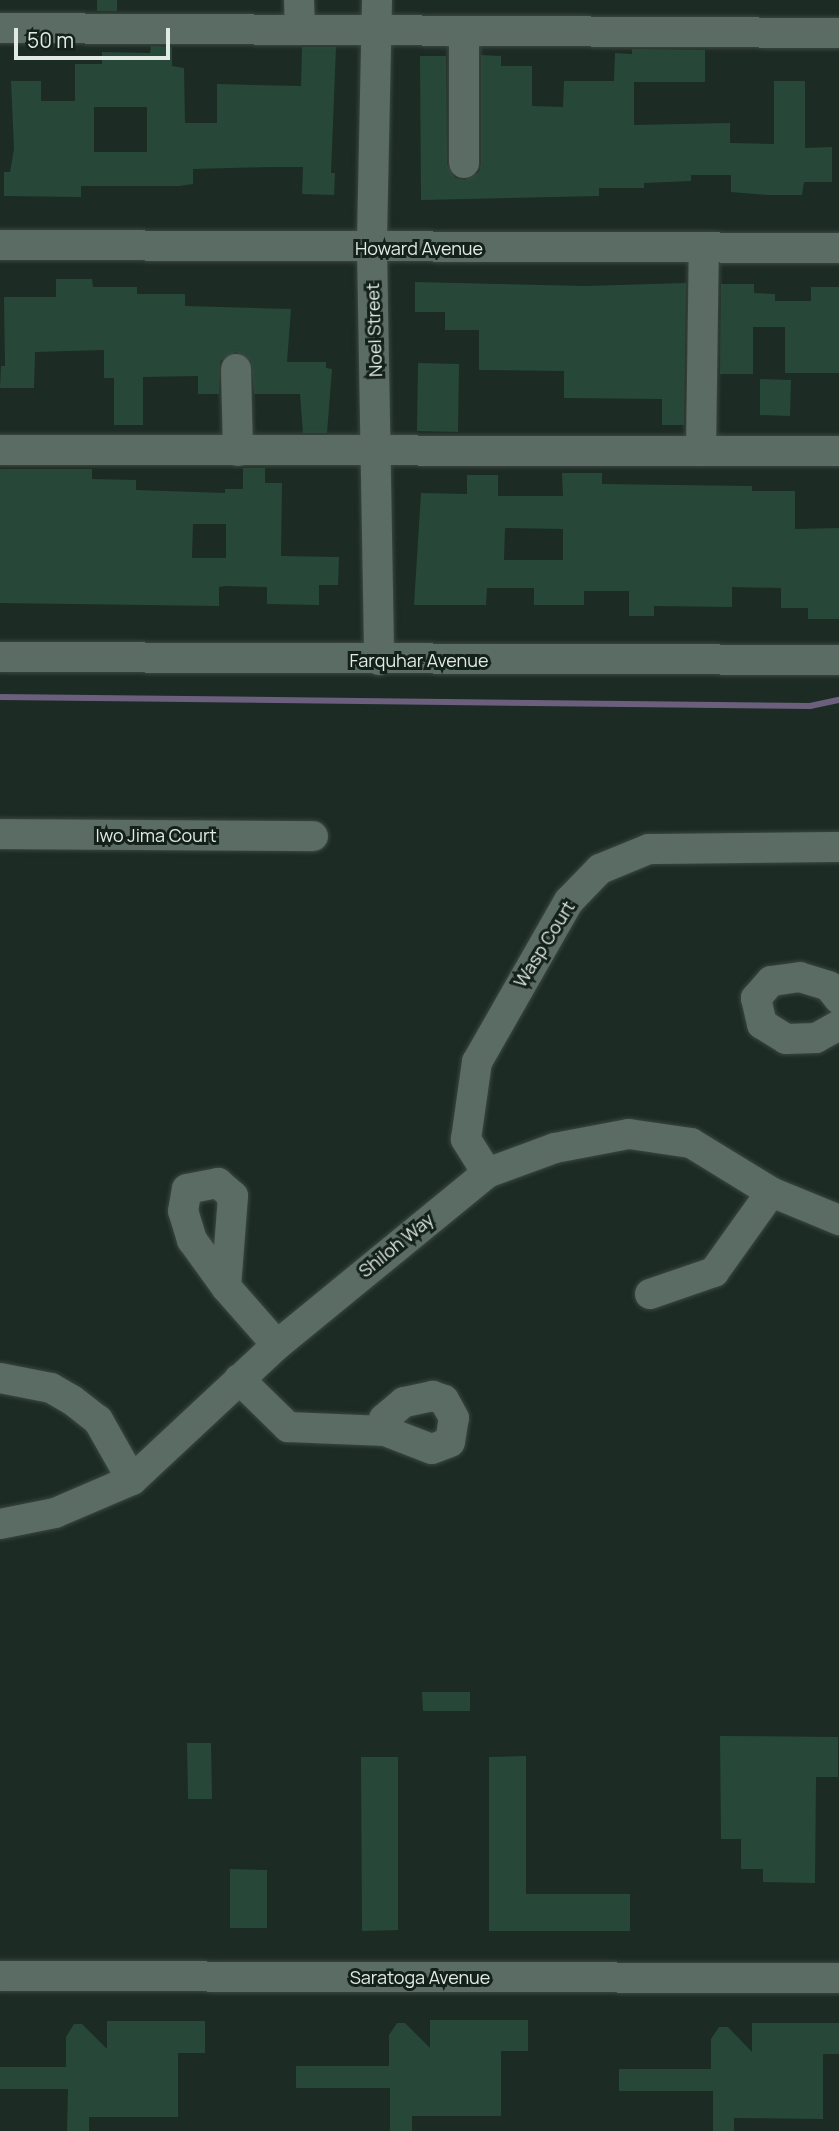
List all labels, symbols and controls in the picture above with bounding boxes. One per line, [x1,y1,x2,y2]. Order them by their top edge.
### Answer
scale bar [18,14,173,58]
text: 50 m [27,26,74,54]
street label: Howard Avenue [355,237,483,259]
street label: Noel Street [362,283,386,377]
street label: Farquhar Avenue [350,649,488,671]
street label: Iwo Jima Court [95,824,217,846]
street label: Wasp Court [509,897,579,991]
street label: Shiloh Way [354,1208,438,1282]
street label: Saratoga Avenue [350,1966,490,1988]

